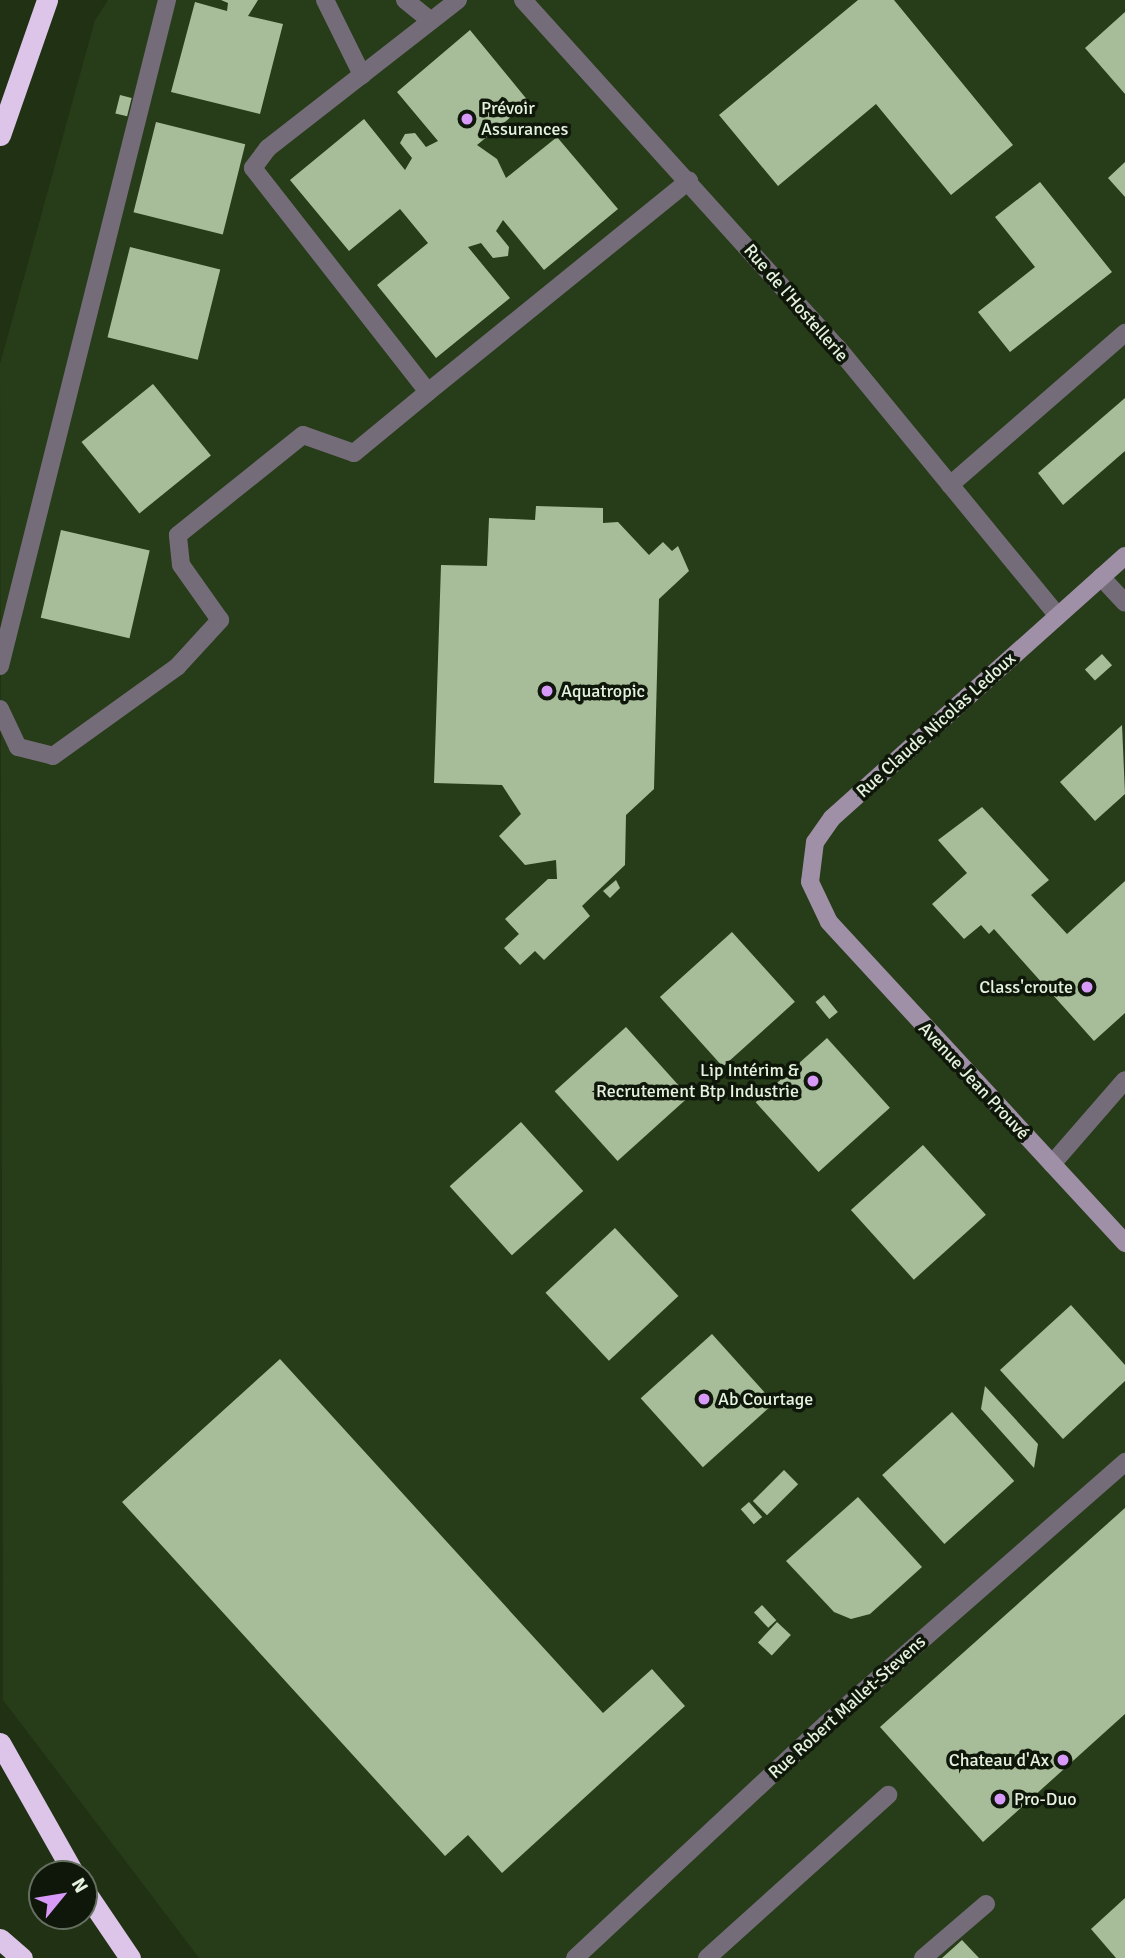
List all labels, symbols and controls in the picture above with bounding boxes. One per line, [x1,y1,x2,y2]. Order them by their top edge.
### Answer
place label: Prévoir Assurances [481,98,568,140]
marker: Prévoir Assurances [459,111,475,127]
street label: Rue de l'Hostellerie [739,240,853,366]
street label: Rue Claude Nicolas Ledoux [852,648,1020,802]
place label: Aquatropic [561,680,645,702]
marker: Aquatropic [539,683,555,699]
place label: Class'croute [979,976,1073,998]
marker: Class'croute [1079,979,1095,995]
street label: Avenue Jean Prouvé [914,1018,1034,1144]
place label: Lip Intérim & Recrutement Btp Industrie [596,1060,799,1102]
marker: Lip Intérim & Recrutement Btp Industrie [805,1073,821,1089]
place label: Ab Courtage [718,1388,813,1410]
marker: Ab Courtage [696,1391,712,1407]
street label: Rue Robert Mallet-Stevens [764,1631,930,1783]
place label: Chateau d'Ax [949,1749,1049,1771]
marker: Chateau d'Ax [1055,1752,1071,1768]
place label: Pro-Duo [1014,1788,1077,1810]
marker: Pro-Duo [992,1791,1008,1807]
north arrow [28,1860,98,1930]
text: N [66,1874,93,1897]

